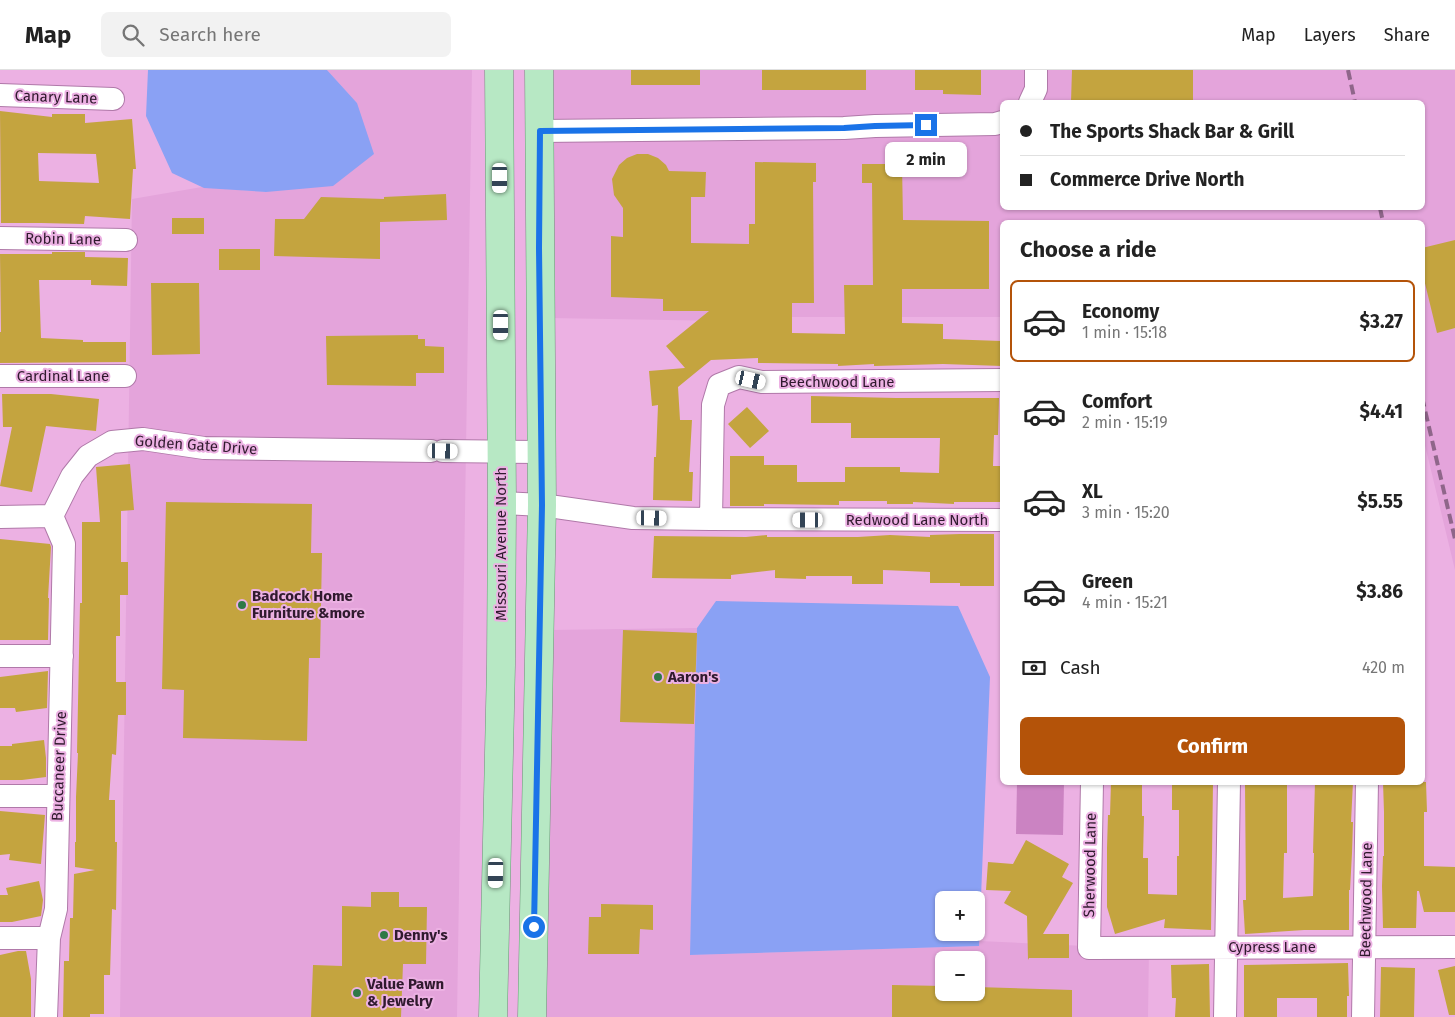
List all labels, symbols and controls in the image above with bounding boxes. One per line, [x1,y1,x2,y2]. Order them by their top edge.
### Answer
search box [101,12,451,57]
text: Map [25,21,71,49]
icon: search [119,21,147,49]
text: Search here [159,23,261,46]
text: Map [1241,24,1276,46]
text: Layers [1304,24,1356,46]
text: Share [1384,24,1430,46]
street label: Canary Lane [14,87,98,107]
route end [915,114,937,136]
text: The Sports Shack Bar & Grill [1050,120,1294,143]
callout: 2 min [885,142,967,178]
text: 2 min [906,150,946,169]
car [492,163,507,193]
text: Commerce Drive North [1050,168,1245,191]
street label: Robin Lane [25,229,101,249]
text: Choose a ride [1020,236,1156,263]
icon: car [1022,299,1067,344]
text: Economy [1082,300,1159,323]
car [493,310,508,340]
text: $3.27 [1360,310,1403,333]
text: 1 min · 15:18 [1082,323,1167,342]
street label: Cardinal Lane [17,367,109,385]
car [734,369,767,391]
street label: Beechwood Lane [779,373,895,391]
icon: car [1022,389,1067,434]
text: Comfort [1082,390,1152,413]
text: $4.41 [1360,400,1403,423]
text: 2 min · 15:19 [1082,413,1168,432]
street label: Golden Gate Drive [134,432,258,458]
car [427,443,458,459]
street label: Missouri Avenue North [492,467,510,621]
icon: car [1022,479,1067,524]
text: XL [1082,480,1103,503]
text: $5.55 [1357,490,1403,513]
text: 3 min · 15:20 [1082,503,1170,522]
car [636,510,667,526]
street label: Redwood Lane North [846,511,988,529]
car [793,513,823,528]
icon: car [1022,569,1067,614]
text: Green [1082,570,1133,593]
text: $3.86 [1356,580,1403,603]
place label: Badcock Home Furniture &more [252,587,365,622]
text: 4 min · 15:21 [1082,593,1168,612]
marker: Badcock Home Furniture &more [236,599,248,611]
icon: cash [1020,654,1048,682]
text: Cash [1060,656,1101,679]
text: 420 m [1362,658,1405,677]
place label: Aaron's [667,668,719,686]
marker: Aaron's [652,671,664,683]
street label: Buccaneer Drive [48,711,70,821]
button: Confirm [1020,717,1405,775]
street label: Sherwood Lane [1080,813,1100,917]
street label: Beechwood Lane [1356,842,1376,958]
car [488,858,503,888]
map controls [935,891,985,1001]
button: + [935,891,985,941]
route start [523,916,545,938]
place label: Denny's [394,926,448,944]
marker: Denny's [378,929,390,941]
street label: Cypress Lane [1228,938,1316,956]
button: − [935,951,985,1001]
place label: Value Pawn & Jewelry [366,975,444,1010]
marker: Value Pawn & Jewelry [351,987,363,999]

